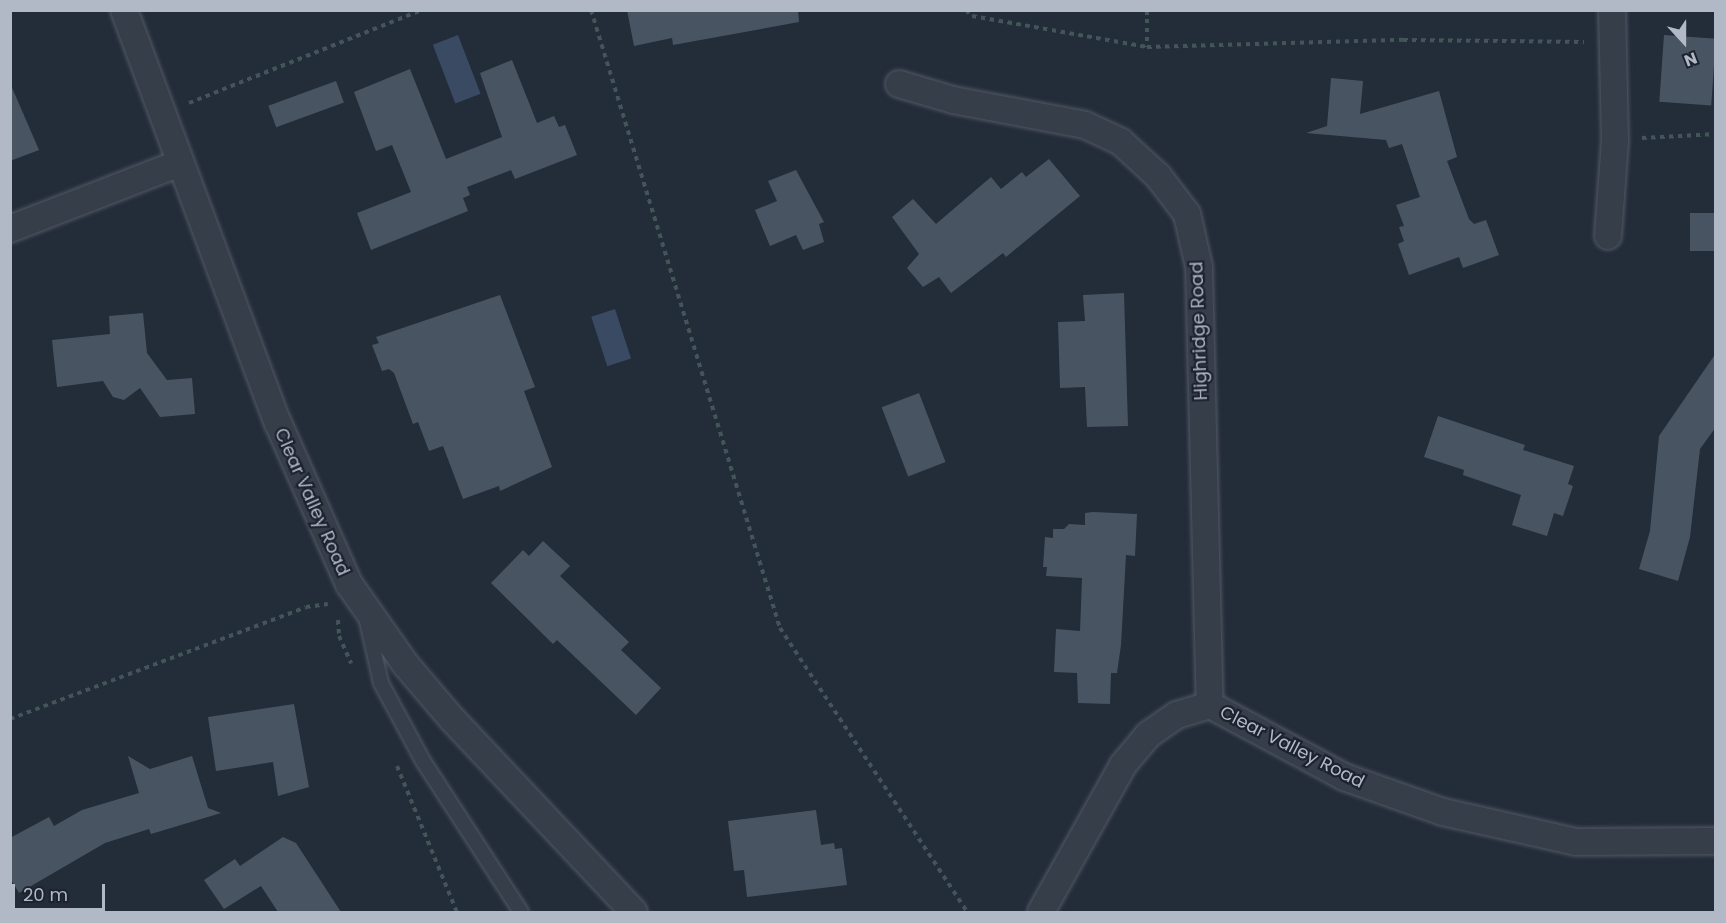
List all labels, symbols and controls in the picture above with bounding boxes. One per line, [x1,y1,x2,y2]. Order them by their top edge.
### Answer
north arrow [1654,12,1714,72]
text: N [1681,46,1700,72]
street label: Highridge Road [1186,261,1212,401]
street label: Clear Valley Road [270,425,354,579]
street label: Clear Valley Road [1216,701,1368,793]
scale bar [15,872,108,910]
text: 20 m [23,882,68,907]

